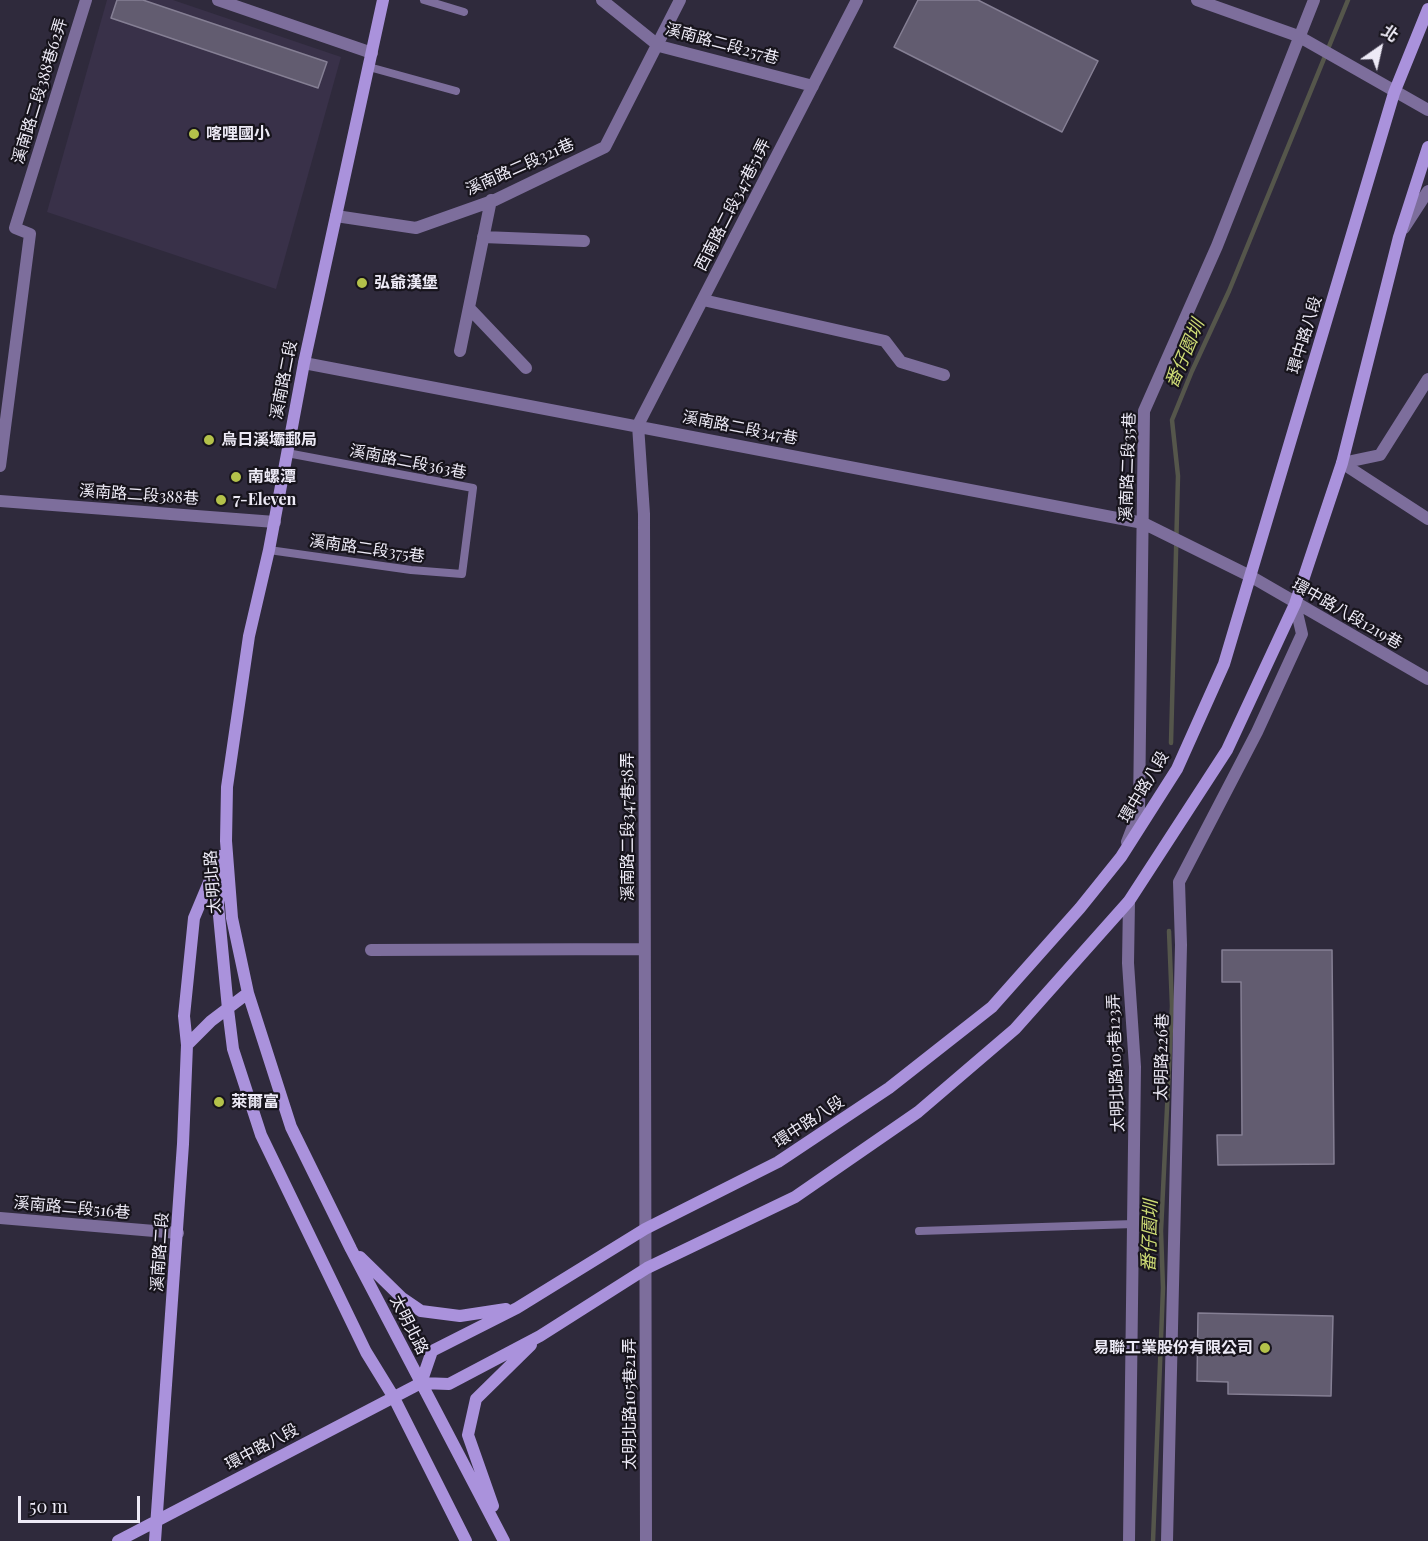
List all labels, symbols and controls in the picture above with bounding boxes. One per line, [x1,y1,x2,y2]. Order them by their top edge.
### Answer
street label: 溪南路二段388巷62弄 [9,16,71,166]
north arrow [1350,18,1410,78]
text: 北 [1378,19,1403,46]
street label: 溪南路二段257巷 [663,20,781,68]
place label: 喀哩國小 [206,124,270,144]
marker: 喀哩國小 [187,127,201,141]
street label: 溪南路二段321巷 [463,134,577,200]
street label: 西南路二段347巷51弄 [691,136,775,274]
place label: 弘爺漢堡 [374,273,438,293]
marker: 弘爺漢堡 [355,276,369,290]
street label: 環中路八段 [1284,294,1326,376]
water label: 番仔園圳 [1161,317,1209,391]
street label: 溪南路二段 [267,339,301,421]
street label: 溪南路二段347巷 [681,407,799,449]
street label: 溪南路二段35巷 [1116,412,1140,522]
place label: 烏日溪壩郵局 [221,430,317,450]
marker: 烏日溪壩郵局 [202,433,216,447]
street label: 溪南路二段363巷 [348,441,468,483]
place label: 南螺潭 [248,467,296,487]
marker: 南螺潭 [229,470,243,484]
street label: 溪南路二段388巷 [79,481,199,509]
place label: 7-Eleven [233,490,296,510]
marker: 7-Eleven [214,493,228,507]
street label: 溪南路二段375巷 [308,531,426,567]
street label: 環中路八段1219巷 [1289,575,1405,653]
street label: 環中路八段 [1115,748,1173,826]
street label: 溪南路二段347巷58弄 [618,753,638,901]
street label: 太明北路 [201,849,225,915]
street label: 太明北路105巷123弄 [1104,993,1128,1133]
street label: 太明路226巷 [1152,1013,1172,1101]
place label: 萊爾富 [231,1092,279,1112]
street label: 環中路八段 [770,1092,848,1152]
marker: 萊爾富 [212,1095,226,1109]
street label: 溪南路二段516巷 [13,1193,131,1223]
water label: 番仔園圳 [1138,1200,1162,1272]
street label: 溪南路二段 [148,1211,172,1293]
street label: 太明北路 [386,1292,432,1358]
street label: 太明北路105巷21弄 [620,1338,640,1470]
place label: 易聯工業股份有限公司 [1093,1338,1253,1358]
marker: 易聯工業股份有限公司 [1258,1341,1272,1355]
street label: 環中路八段 [222,1420,302,1474]
scale bar [21,1484,142,1522]
text: 50 m [29,1494,68,1518]

